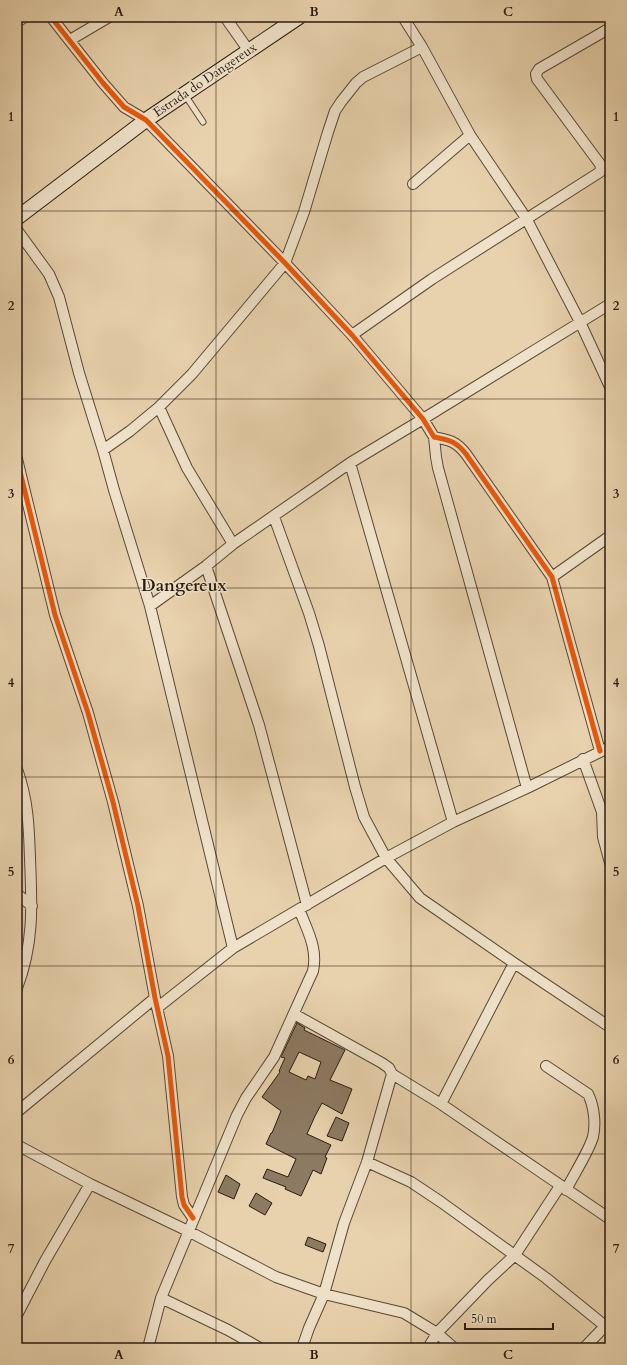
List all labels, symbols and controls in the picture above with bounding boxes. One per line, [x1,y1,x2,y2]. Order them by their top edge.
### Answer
text: A [114,3,124,21]
text: B [309,3,319,21]
text: C [503,3,513,21]
street label: Estrada do Dangereux [150,38,261,121]
text: 1 [8,108,14,126]
text: 1 [613,108,619,126]
text: 2 [8,297,15,315]
text: 2 [613,297,620,315]
text: 3 [8,485,15,503]
text: 3 [613,485,620,503]
district label: Dangereux [141,574,228,597]
text: 4 [8,674,15,692]
text: 4 [613,674,620,692]
text: 5 [8,863,14,881]
text: 5 [613,863,619,881]
text: 6 [8,1051,15,1069]
text: 6 [613,1051,620,1069]
text: 7 [8,1240,15,1258]
text: 7 [613,1240,620,1258]
scale bar [465,1305,553,1331]
text: 50 m [471,1311,498,1327]
text: A [114,1346,124,1364]
text: B [309,1346,319,1364]
text: C [503,1346,513,1364]

